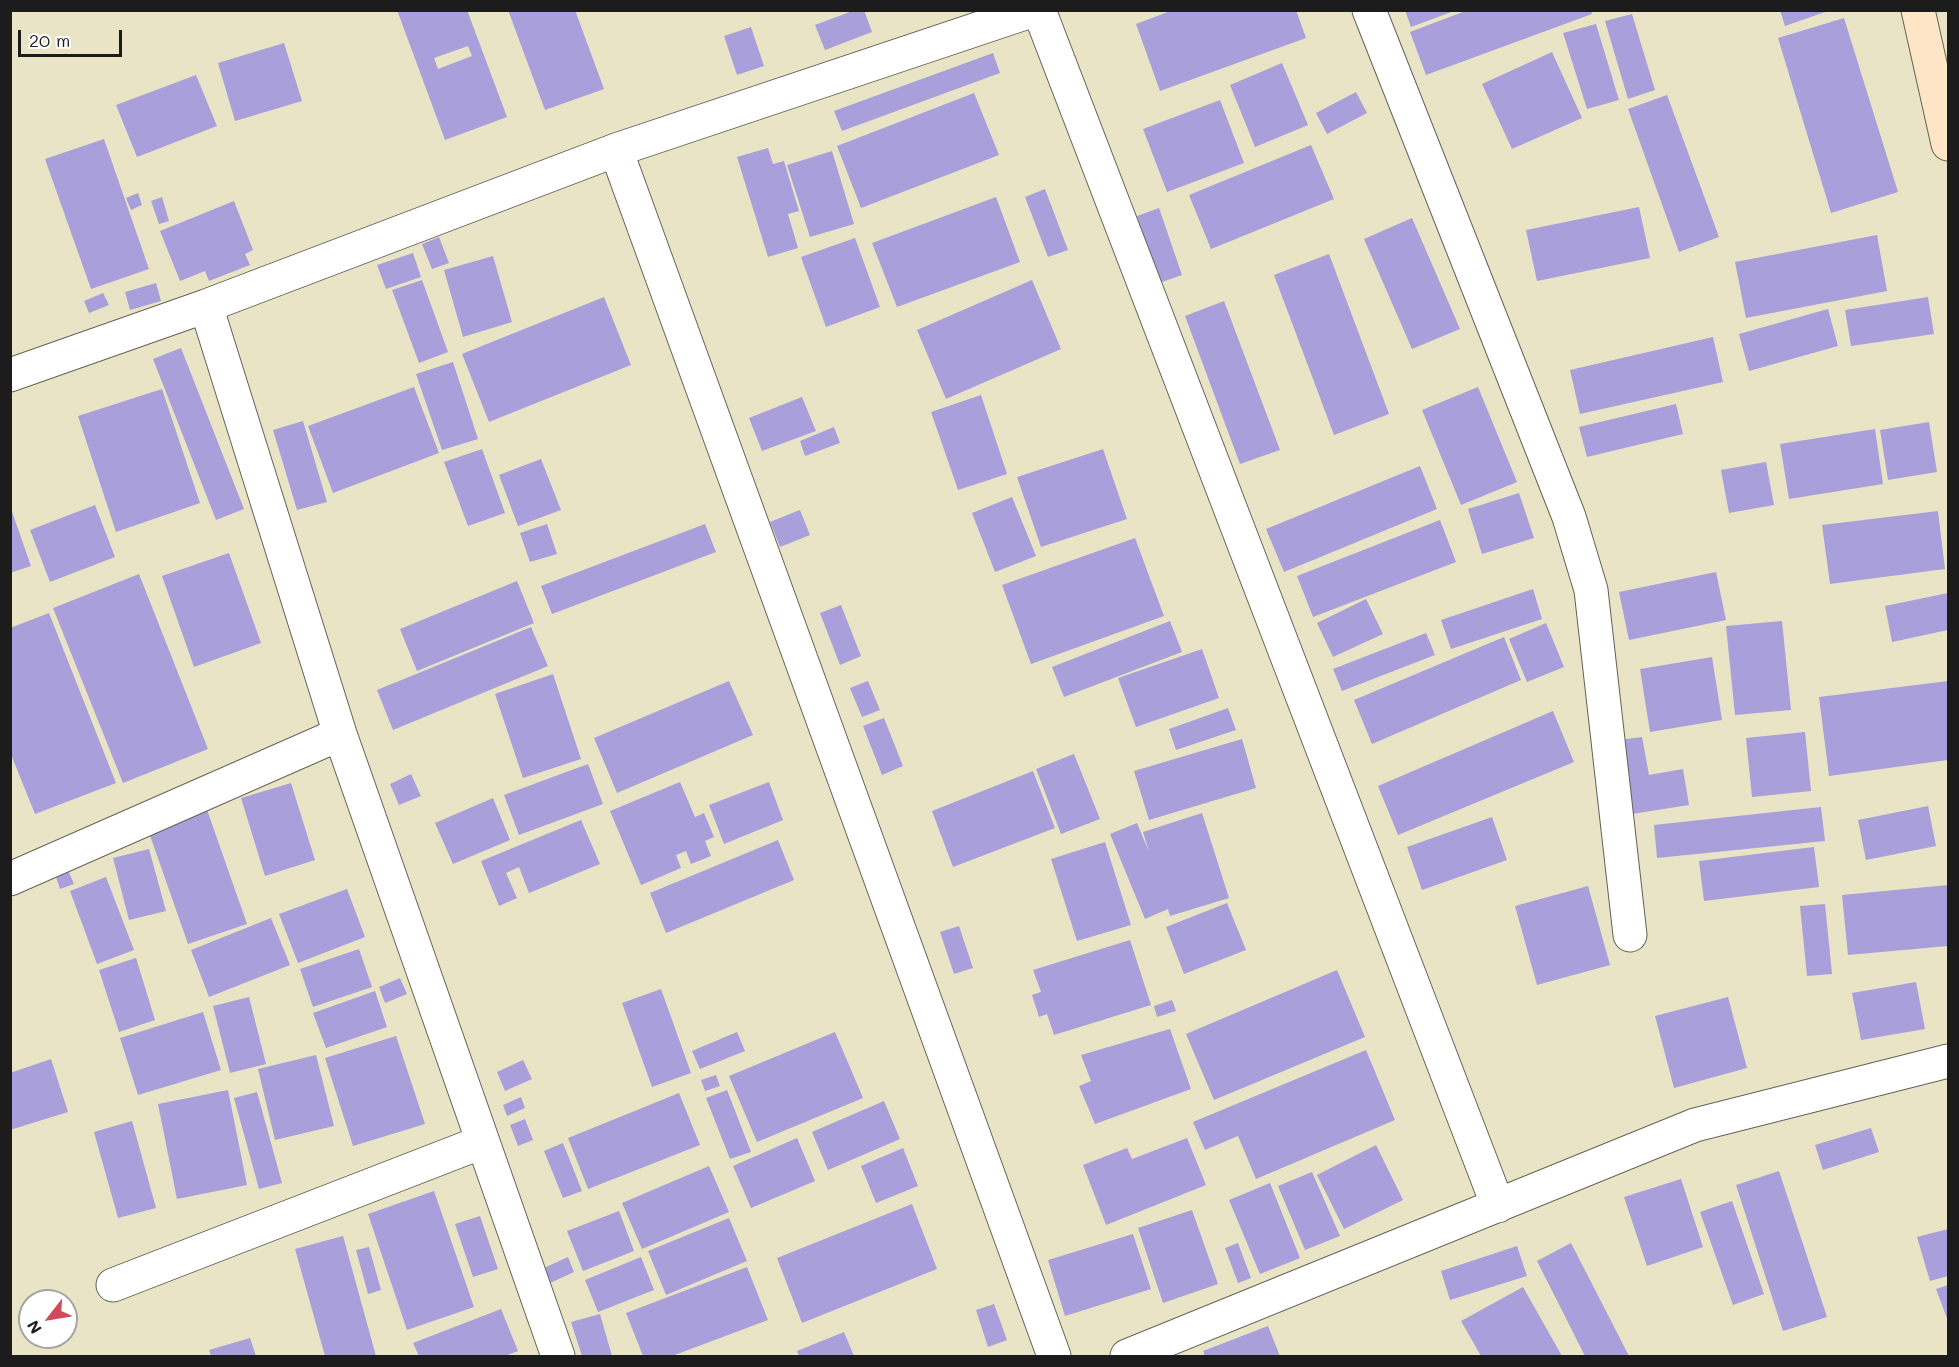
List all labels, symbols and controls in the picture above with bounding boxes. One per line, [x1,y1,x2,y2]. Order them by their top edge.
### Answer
scale bar [21,18,124,56]
text: 20 m [29,28,70,52]
north arrow [18,1289,78,1349]
text: N [22,1317,46,1338]

